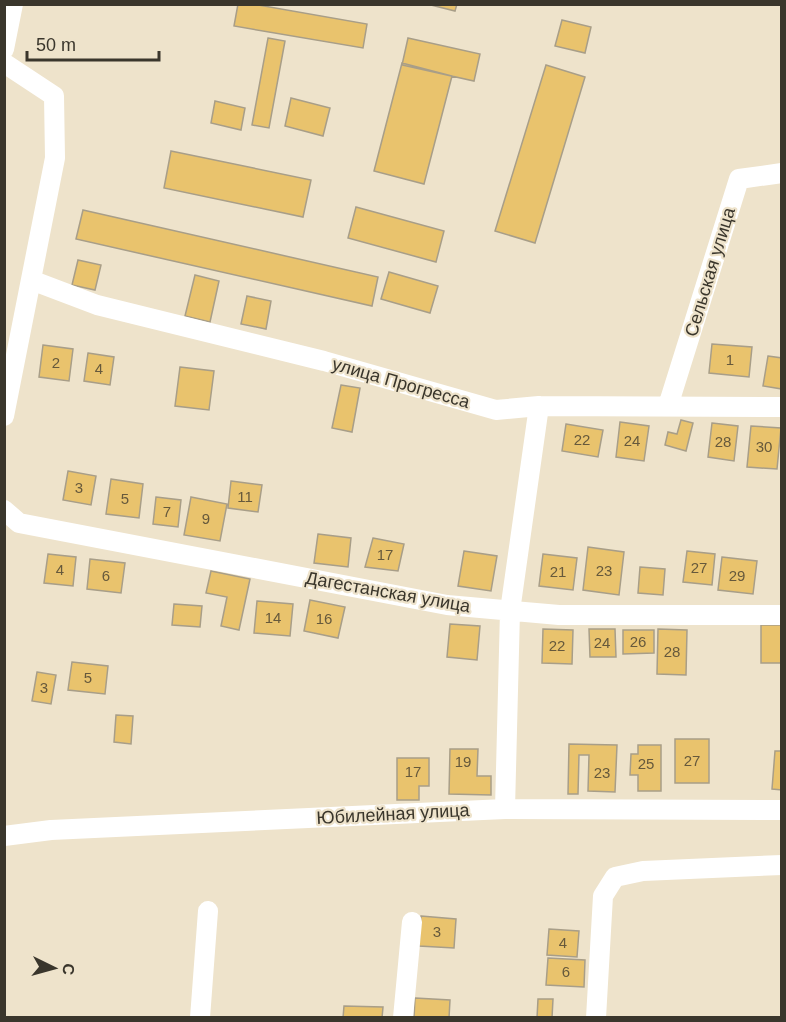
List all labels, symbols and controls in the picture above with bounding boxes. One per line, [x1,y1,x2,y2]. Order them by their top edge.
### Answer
scale bar [27,24,159,62]
text: 50 m [36,35,76,55]
street label: Сельская улица [681,204,739,339]
house number: 1 [726,351,734,368]
house number: 2 [52,354,60,371]
street label: улица Прогресса [330,354,473,412]
house number: 4 [95,360,103,377]
house number: 22 [574,431,590,448]
house number: 24 [624,432,640,449]
house number: 28 [715,433,731,450]
house number: 30 [756,438,772,455]
house number: 3 [75,479,83,496]
house number: 11 [237,488,253,505]
house number: 5 [121,490,129,507]
house number: 7 [163,503,171,520]
house number: 9 [202,510,210,527]
house number: 17 [377,546,393,563]
house number: 27 [691,559,707,576]
house number: 4 [56,561,64,578]
house number: 23 [596,562,612,579]
house number: 21 [550,563,566,580]
house number: 6 [102,567,110,584]
house number: 29 [729,567,745,584]
street label: Дагестанская улица [304,568,473,617]
house number: 14 [265,609,281,626]
house number: 16 [316,610,332,627]
house number: 26 [630,633,646,650]
house number: 24 [594,634,610,651]
house number: 22 [549,637,565,654]
house number: 28 [664,643,680,660]
house number: 5 [84,669,92,686]
house number: 3 [40,679,48,696]
house number: 27 [684,752,700,769]
house number: 19 [455,753,471,770]
house number: 25 [638,755,654,772]
house number: 17 [405,763,421,780]
house number: 23 [594,764,610,781]
street label: Юбилейная улица [316,800,471,828]
house number: 3 [433,923,441,940]
house number: 4 [559,934,567,951]
north arrow [24,938,84,998]
text: С [59,963,77,976]
house number: 6 [562,963,570,980]

